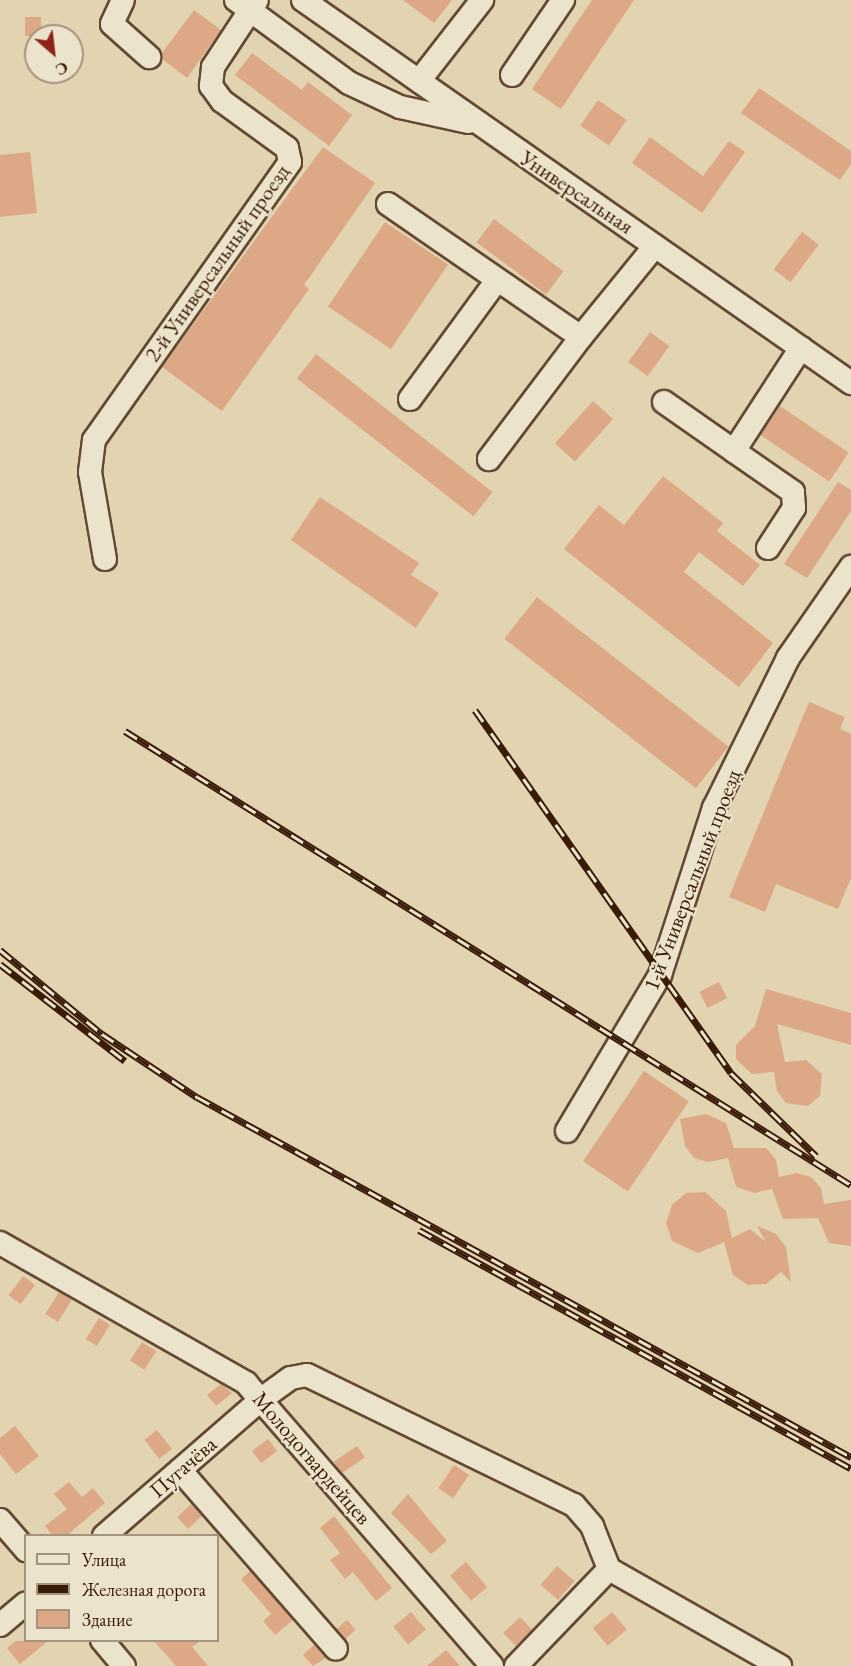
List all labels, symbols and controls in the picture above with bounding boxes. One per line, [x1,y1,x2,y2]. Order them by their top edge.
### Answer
north arrow [24,24,84,84]
text: С [52,57,72,81]
street label: Универсальная [515,144,639,240]
street label: 2-й Универсальный проезд [139,159,295,367]
street label: 1-й Универсальный проезд [638,766,746,994]
street label: Молодогвардейцев [247,1386,377,1530]
street label: Пугачёва [144,1431,222,1503]
legend [24,1534,219,1642]
text: Улица [82,1548,126,1571]
text: Железная дорога [82,1578,206,1601]
text: Здание [82,1608,132,1631]

